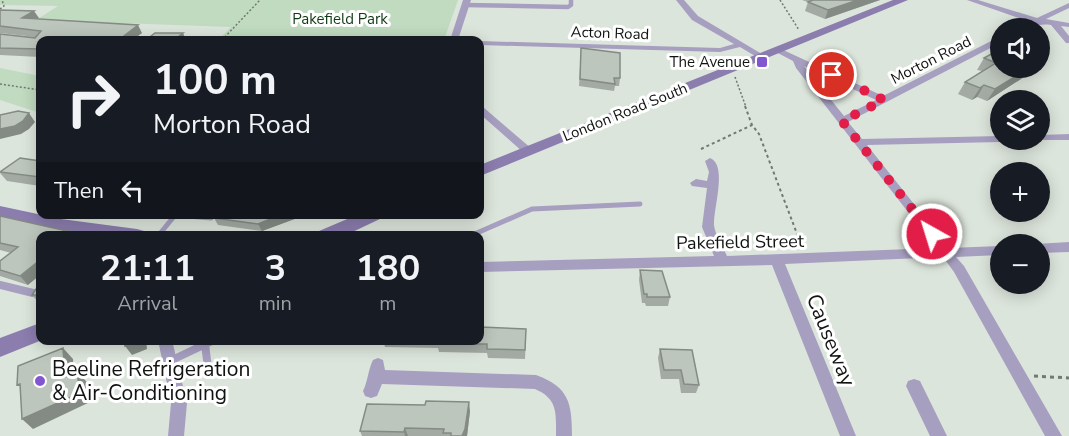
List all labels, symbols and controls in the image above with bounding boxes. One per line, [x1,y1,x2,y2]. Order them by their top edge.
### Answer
park label: Pakefield Park [292,9,388,29]
map controls [990,18,1050,294]
button: sound [990,18,1050,78]
street label: Acton Road [570,22,650,44]
street label: Morton Road [887,31,975,89]
pin [806,49,857,100]
text: 100 m [153,52,277,109]
place label: The Avenue [670,52,750,72]
marker: The Avenue [755,55,769,69]
icon: arrive [815,58,848,91]
icon: right [54,60,132,138]
street label: London Road South [560,78,690,146]
button: layers [990,90,1050,150]
text: Morton Road [153,106,311,143]
button: + [990,162,1050,222]
icon: left [116,174,149,207]
text: Then [54,176,104,206]
position arrow [900,202,964,266]
street label: Pakefield Street [676,229,805,255]
button: − [990,234,1050,294]
text: 21:11 [100,244,195,293]
text: 3 [264,244,286,293]
text: 180 [355,244,420,293]
text: Arrival [117,290,177,317]
text: min [259,290,292,317]
text: m [379,290,396,317]
street label: Causeway [800,290,862,390]
place label: Beeline Refrigeration & Air-Conditioning [52,355,250,407]
marker: Beeline Refrigeration & Air-Conditioning [33,374,47,388]

